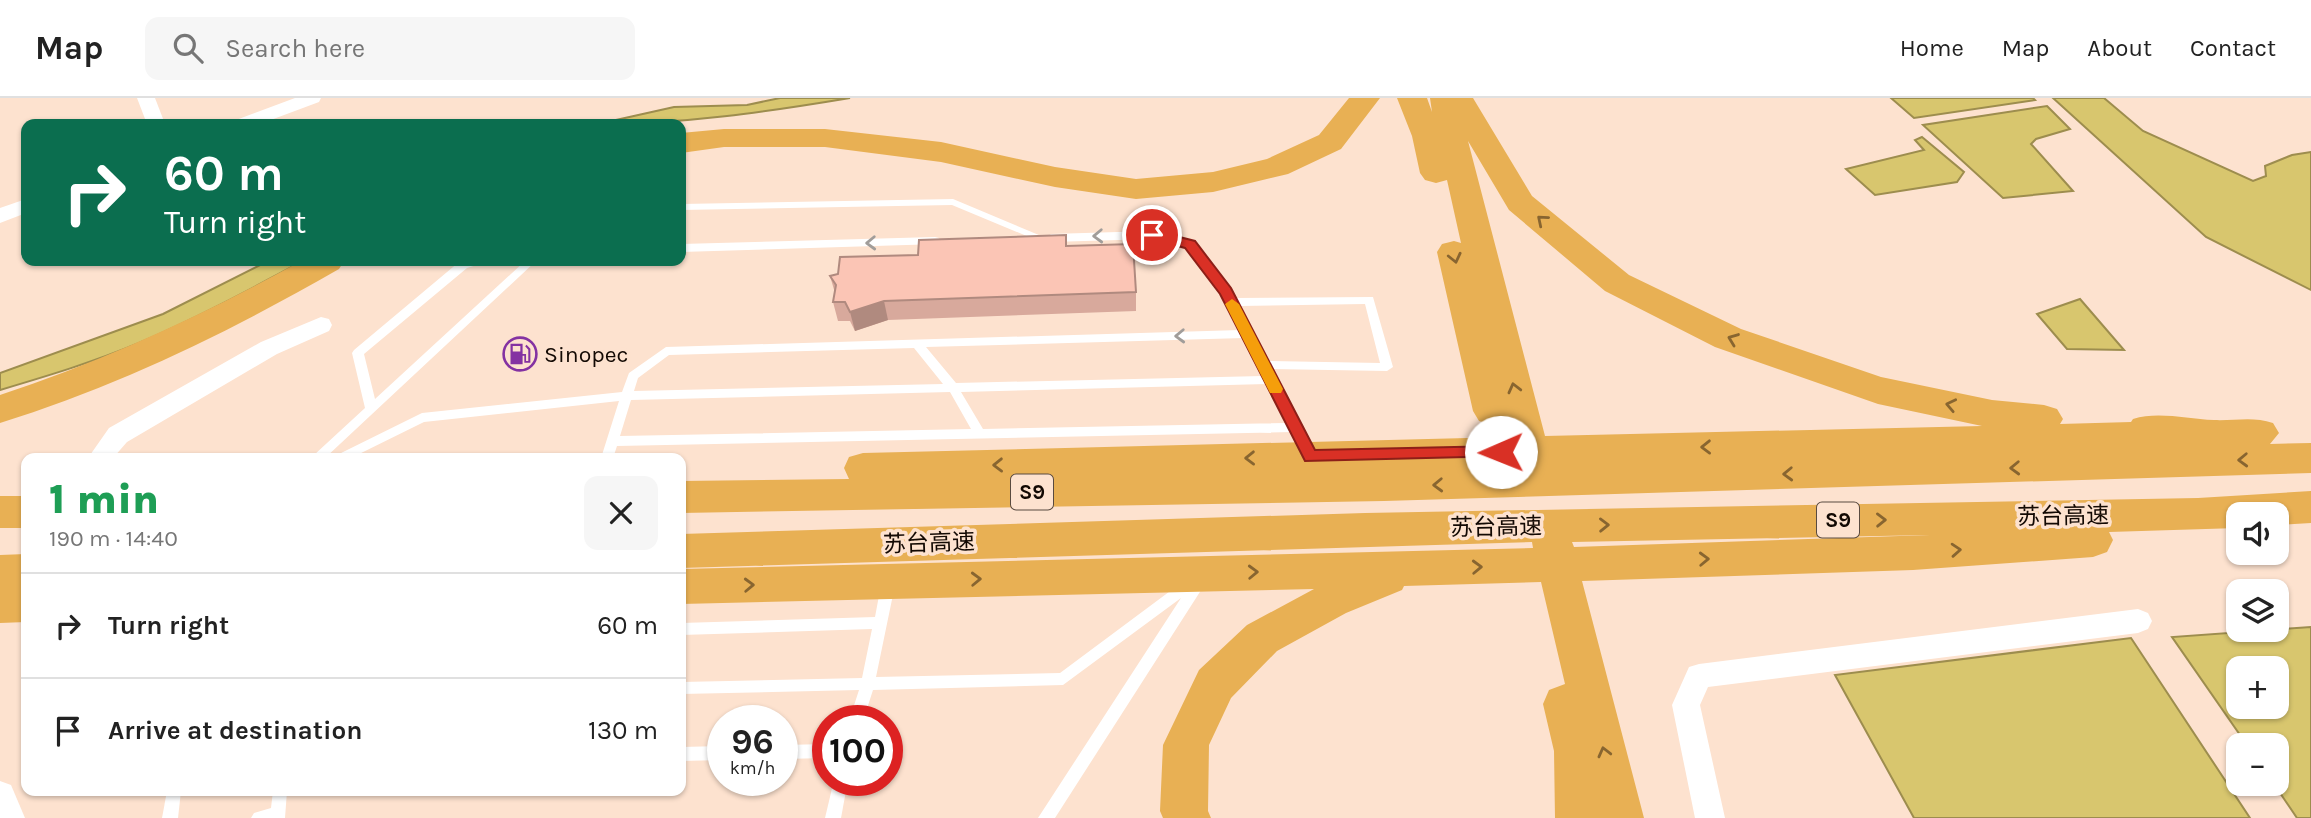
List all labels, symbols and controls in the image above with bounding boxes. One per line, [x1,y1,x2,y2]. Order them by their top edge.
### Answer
search box [145,17,635,80]
text: Map [35,29,103,67]
icon: search [169,29,207,67]
text: Search here [225,33,365,64]
text: Home [1900,34,1964,62]
text: Map [2002,34,2049,62]
text: About [2087,34,2152,62]
text: Contact [2190,34,2276,62]
text: 60 m [164,145,284,202]
icon: right [49,147,140,238]
text: Turn right [164,204,306,241]
pin [1122,205,1182,265]
icon: arrive [1133,216,1171,254]
one-way arrow [1537,216,1549,229]
one-way arrow [1093,229,1104,244]
one-way arrow [865,235,876,250]
one-way arrow [1447,252,1461,264]
one-way arrow [1174,329,1185,344]
one-way arrow [1728,334,1740,348]
fuel station icon: Sinopec [501,335,539,373]
place label: Sinopec [544,341,628,368]
one-way arrow [1508,382,1522,394]
one-way arrow [1945,399,1957,414]
position arrow [1464,415,1538,489]
one-way arrow [1700,439,1710,455]
one-way arrow [1244,450,1255,466]
one-way arrow [2237,453,2248,468]
one-way arrow [992,457,1003,472]
one-way arrow [2010,460,2021,475]
one-way arrow [1782,467,1793,482]
text: 1 min [49,474,159,524]
road number: S9 [1011,474,1053,510]
button: close [584,476,658,550]
one-way arrow [1432,477,1443,492]
road number: S9 [1817,502,1859,538]
street label: 苏台高速 [2017,502,2109,530]
map controls [2226,502,2289,796]
button: sound [2226,502,2289,565]
one-way arrow [1875,512,1886,527]
street label: 苏台高速 [1450,513,1542,541]
one-way arrow [1599,517,1610,532]
text: 190 m · 14:40 [49,525,178,552]
street label: 苏台高速 [883,528,975,558]
one-way arrow [1951,542,1962,557]
one-way arrow [1699,552,1710,567]
one-way arrow [1472,559,1483,574]
one-way arrow [1248,564,1259,580]
one-way arrow [971,572,982,587]
one-way arrow [744,578,755,593]
button: layers [2226,579,2289,642]
icon: right [49,607,87,645]
text: Turn right [108,610,229,641]
text: 60 m [597,610,658,641]
button: + [2226,656,2289,719]
speed limit sign: 100 [812,705,903,796]
icon: arrive [49,712,87,750]
text: Arrive at destination [108,715,362,746]
text: 130 m [588,715,658,746]
text: 96 [731,721,774,762]
button: − [2226,733,2289,796]
one-way arrow [1598,746,1612,758]
text: km/h [730,757,775,779]

